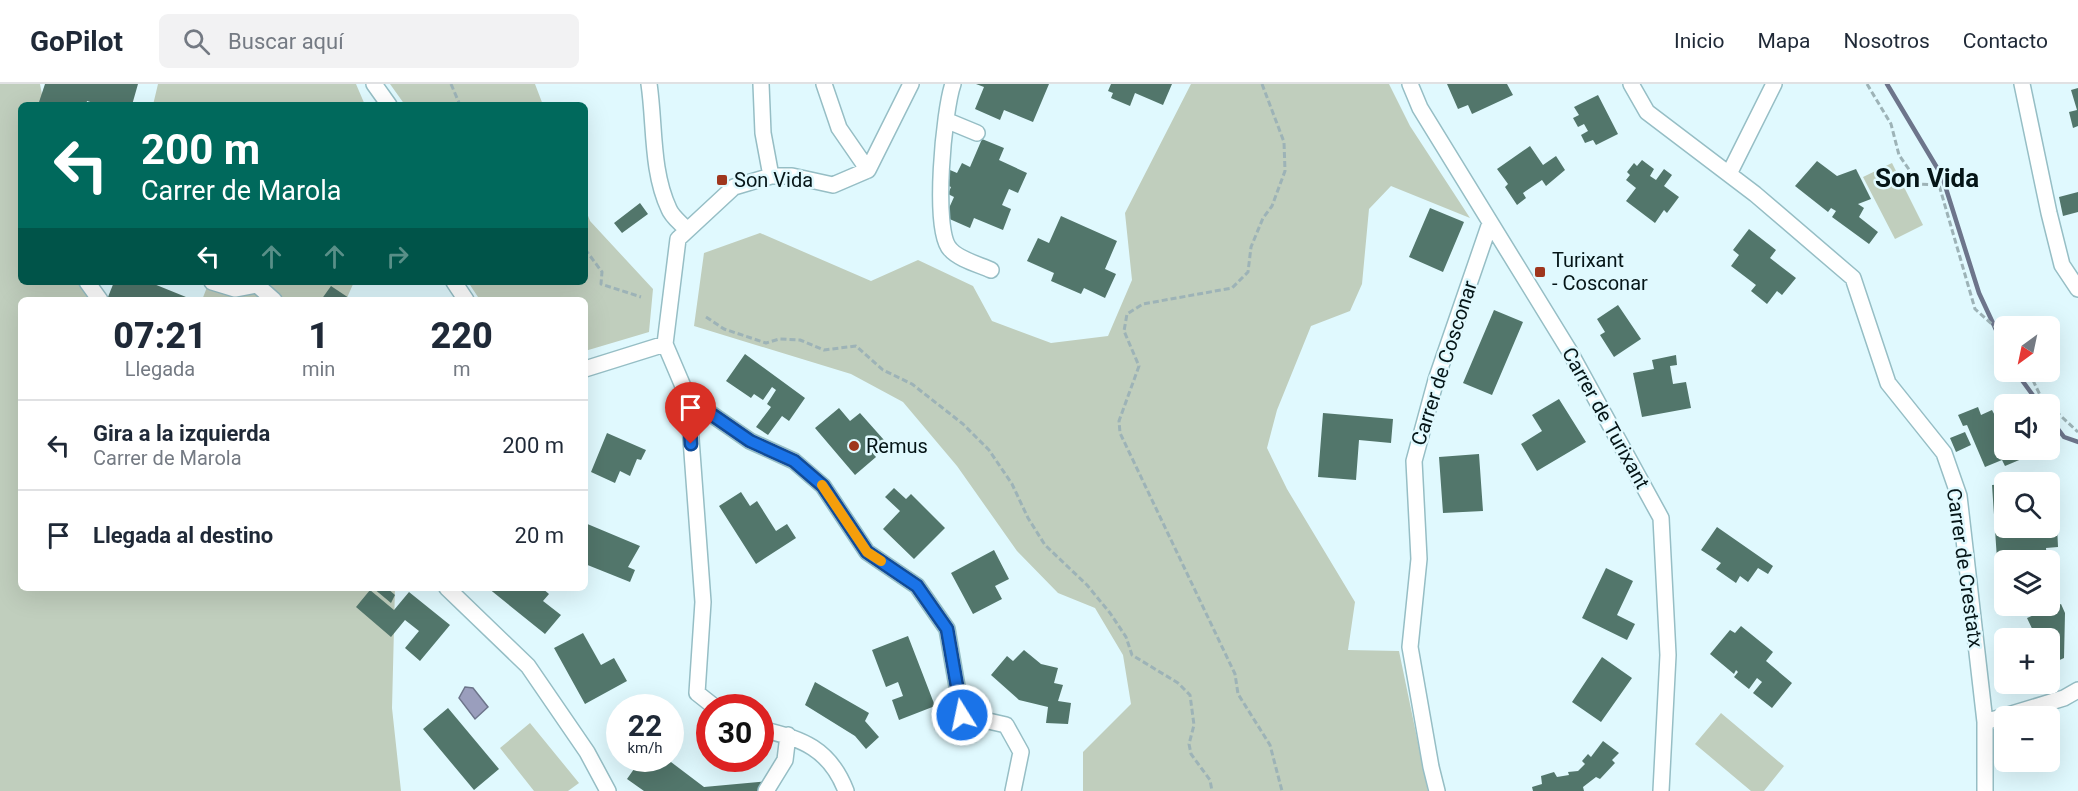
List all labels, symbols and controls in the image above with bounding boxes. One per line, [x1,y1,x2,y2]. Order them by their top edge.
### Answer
search box [159,14,579,68]
text: GoPilot [30,25,123,58]
icon: search [180,25,213,58]
text: Buscar aquí [228,29,344,54]
text: Inicio [1674,29,1724,53]
text: Mapa [1757,29,1810,53]
text: Nosotros [1843,29,1930,53]
text: Contacto [1963,29,2048,53]
text: 200 m [141,125,260,174]
icon: left [42,126,120,204]
district label: Son Vida [1875,163,1979,193]
place label: Son Vida [734,168,813,192]
marker: Son Vida [715,173,729,187]
text: Carrer de Marola [141,175,342,207]
icon: left [192,240,225,273]
icon: ahead [255,240,288,273]
icon: ahead [318,240,351,273]
icon: right [381,240,414,273]
place label: Turixant - Cosconar [1552,248,1648,295]
marker: Turixant - Cosconar [1533,265,1547,279]
street label: Carrer de Cosconar [1406,277,1482,448]
text: 07:21 [113,315,207,357]
text: 1 [308,315,329,357]
text: 220 [431,315,493,357]
north arrow [1994,316,2060,382]
map controls [1994,316,2060,772]
street label: Carrer de Turixant [1557,343,1655,493]
text: Llegada [125,357,195,381]
text: min [302,357,335,381]
text: m [453,357,470,381]
pin [665,382,716,444]
icon: arrive [674,391,707,424]
button: sound [1994,394,2060,460]
text: Gira a la izquierda [93,421,270,446]
icon: left [42,429,75,462]
text: 200 m [502,433,564,458]
place label: Remus [866,434,928,458]
marker: Remus [847,439,861,453]
text: Carrer de Marola [93,446,242,470]
button: search [1994,472,2060,538]
street label: Carrer de Crestatx [1942,487,1988,649]
icon: arrive [42,519,75,552]
text: Llegada al destino [93,523,273,548]
text: 20 m [515,523,564,548]
button: layers [1994,550,2060,616]
button: + [1994,628,2060,694]
position arrow [930,683,994,747]
speed limit sign: 30 [696,694,774,772]
button: − [1994,706,2060,772]
text: 22 [628,708,662,743]
text: km/h [627,739,663,757]

